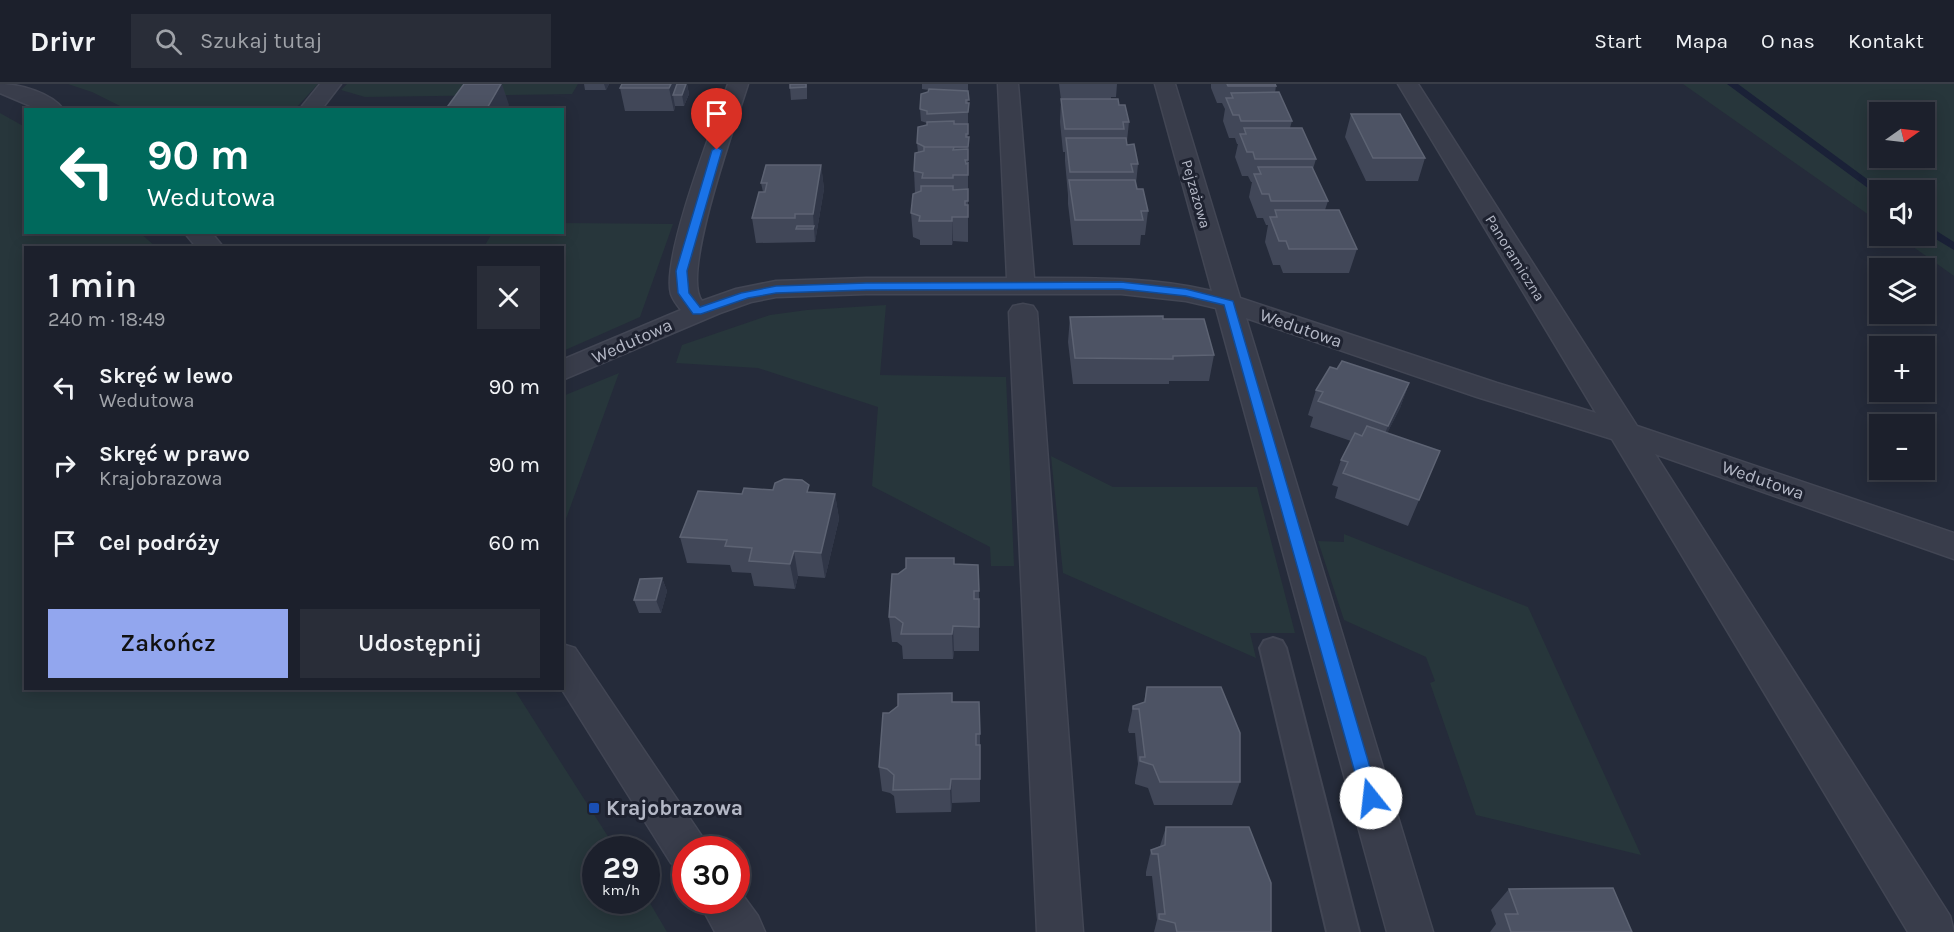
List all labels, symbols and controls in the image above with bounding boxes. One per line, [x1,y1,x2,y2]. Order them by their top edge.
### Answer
search box [131,14,551,68]
text: Drivr [30,25,95,58]
icon: search [152,25,185,58]
text: Szukaj tutaj [200,28,322,54]
text: Start [1594,29,1642,53]
text: Mapa [1675,29,1728,53]
text: O nas [1761,29,1815,53]
text: Kontakt [1848,29,1924,53]
pin [691,88,742,150]
icon: arrive [700,97,733,130]
north arrow [1869,102,1935,168]
map controls [1869,102,1935,480]
text: 90 m [147,130,250,180]
icon: left [48,132,126,210]
street label: Pejzażowa [1178,158,1214,230]
button: sound [1869,180,1935,246]
text: Wedutowa [147,181,276,213]
street label: Panoramiczna [1481,212,1549,304]
button: layers [1869,258,1935,324]
text: 1 min [48,264,137,306]
button: close [477,266,540,329]
street label: Wedutowa [1257,304,1345,352]
text: 240 m · 18:49 [48,308,165,331]
street label: Wedutowa [588,313,676,369]
button: + [1869,336,1935,402]
text: Skręć w lewo [99,363,233,389]
icon: left [48,371,81,404]
text: 90 m [488,374,540,400]
text: Wedutowa [99,389,194,412]
button: − [1869,414,1935,480]
text: Skręć w prawo [99,441,250,467]
icon: right [48,449,81,482]
text: 90 m [488,452,540,478]
street label: Wedutowa [1719,456,1807,504]
text: Krajobrazowa [99,467,223,490]
icon: arrive [48,527,81,560]
text: Cel podróży [99,530,219,556]
text: 60 m [489,530,540,556]
button: Zakończ [48,609,288,678]
button: Udostępnij [300,609,540,678]
position arrow [1339,766,1403,830]
place label: Krajobrazowa [606,796,743,820]
marker: Krajobrazowa [587,801,601,815]
speed limit sign: 30 [672,836,750,914]
text: 29 [603,850,639,886]
text: km/h [602,881,640,899]

